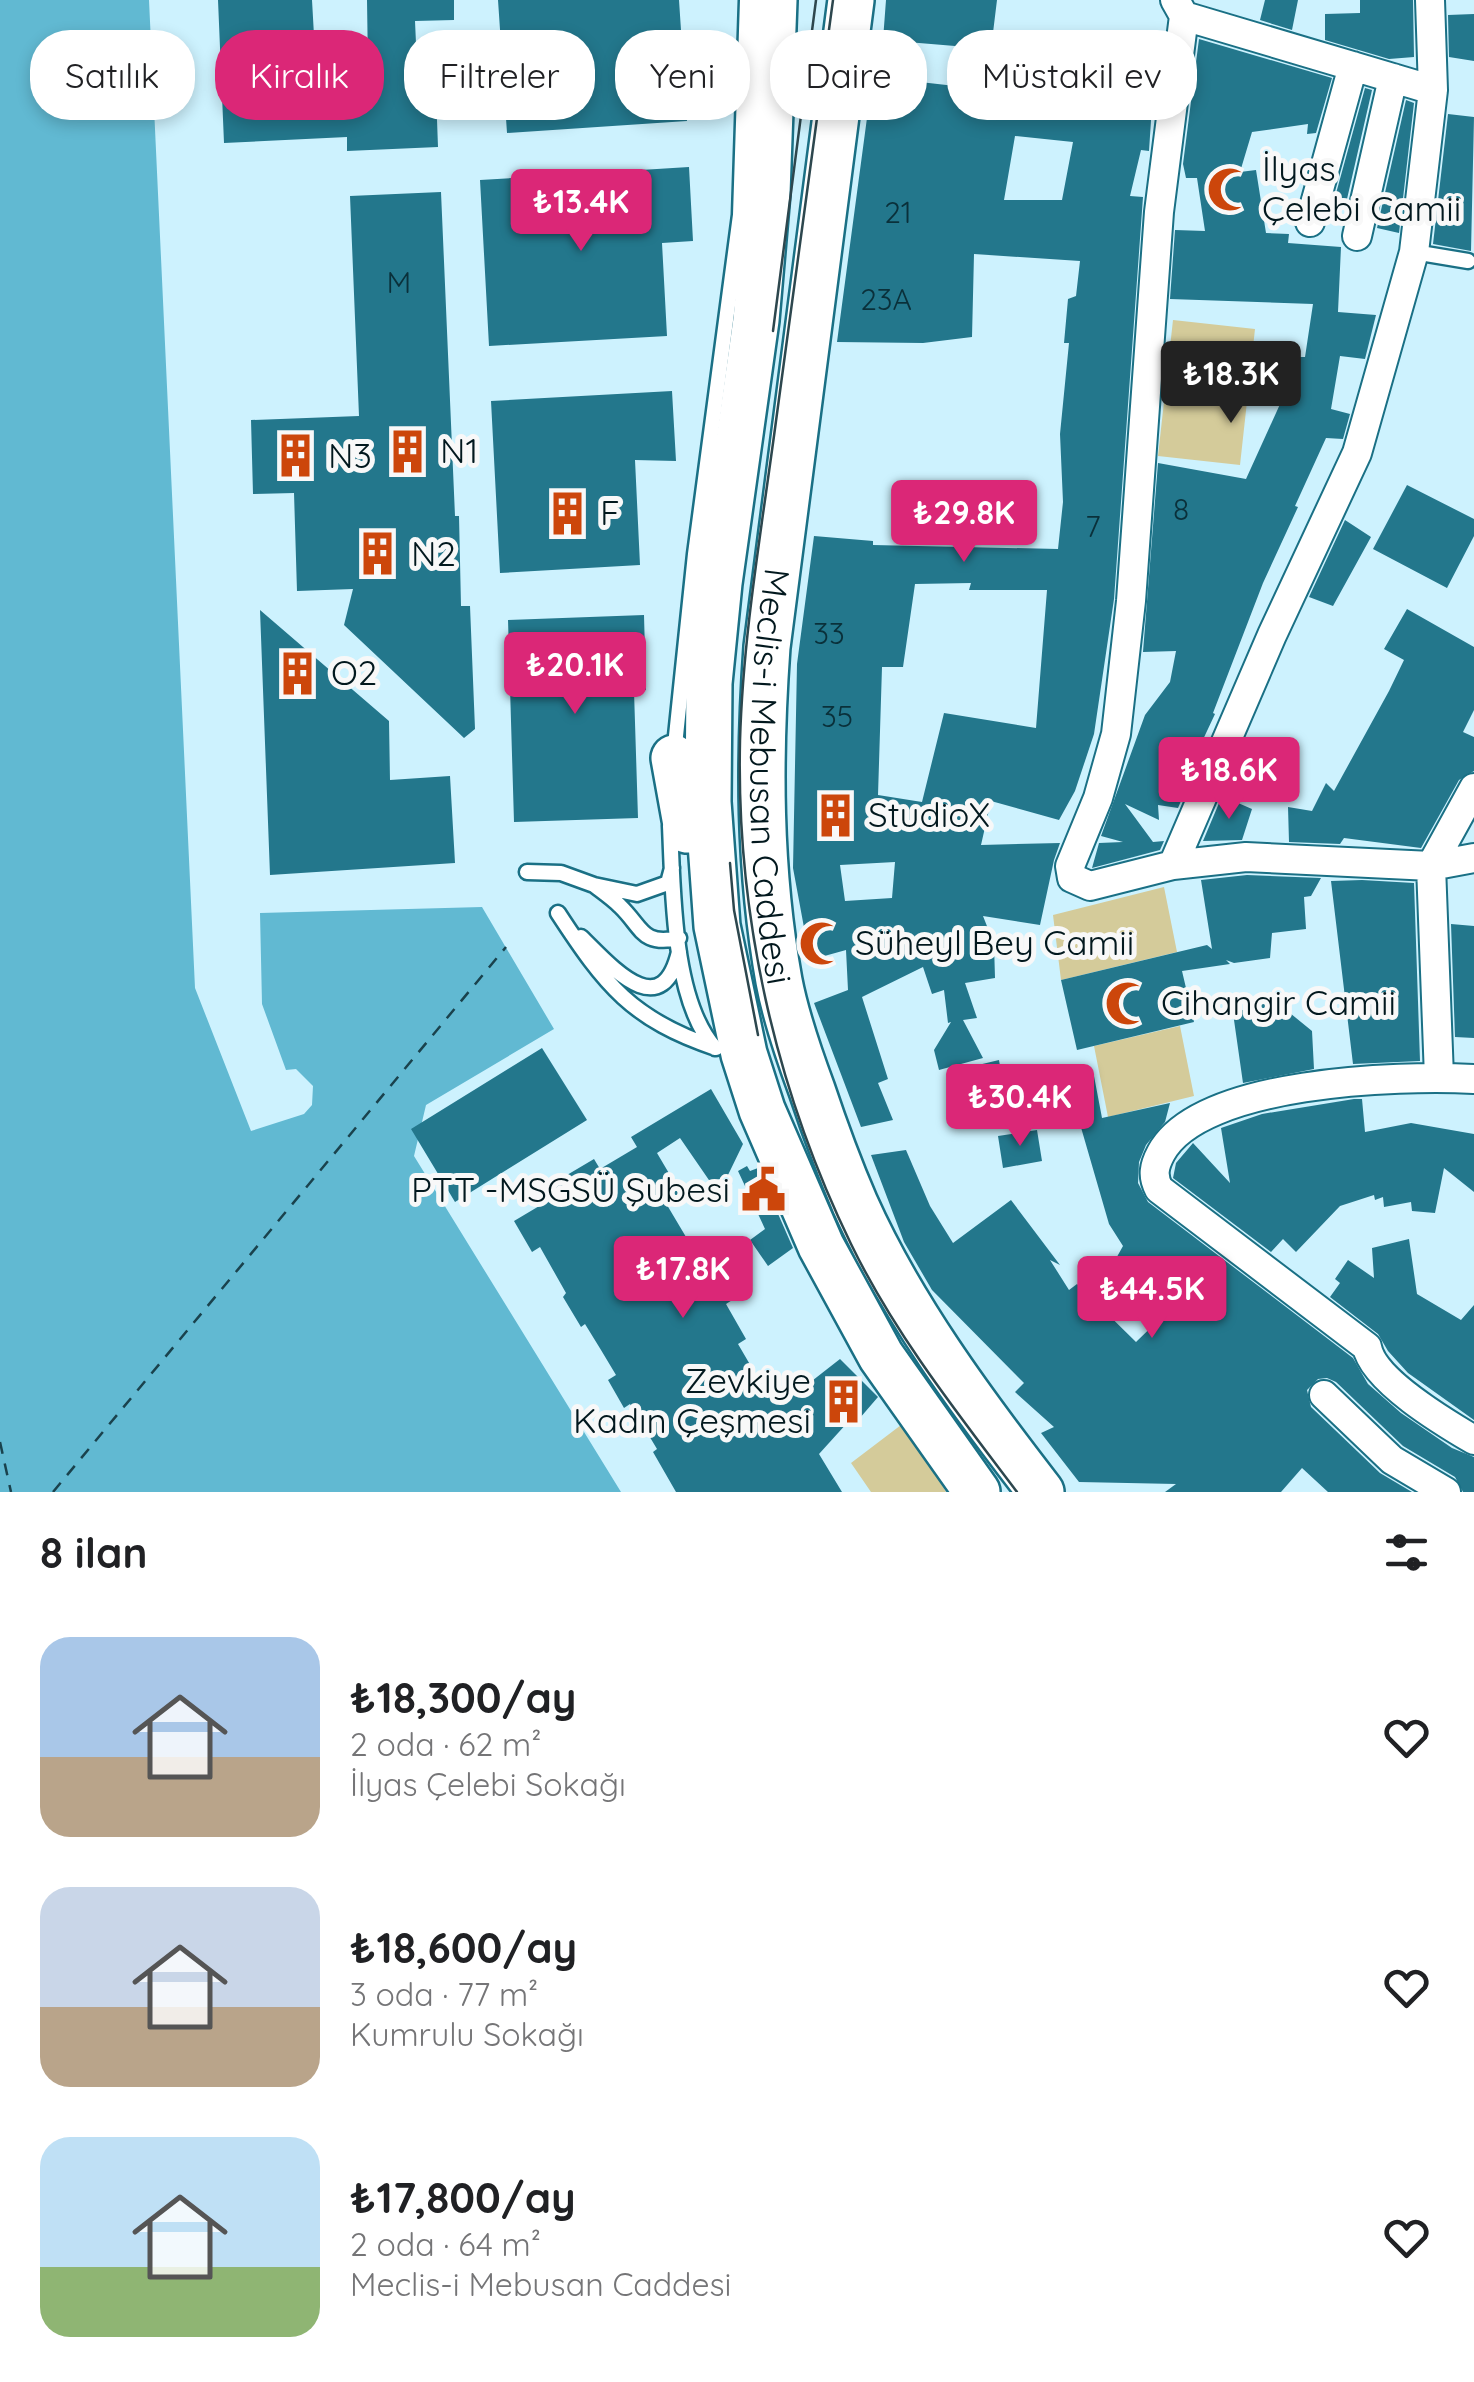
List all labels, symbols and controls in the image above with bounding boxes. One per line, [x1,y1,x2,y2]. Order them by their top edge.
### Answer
chip: Satılık [30,30,195,120]
chip: Kiralık [215,30,384,120]
chip: Filtreler [404,30,595,120]
chip: Yeni [615,30,750,120]
chip: Daire [770,30,927,120]
chip: Müstakil ev [947,30,1197,120]
place label: İlyas Çelebi Camii [1262,146,1461,230]
mosque icon: İlyas Çelebi Camii [1205,165,1253,213]
pin: ₺13.4K [500,169,662,254]
text: ₺13.4K [533,181,629,221]
house number: 21 [884,193,912,231]
house number: M [387,263,411,301]
house number: 23A [860,280,912,318]
pin: ₺18.3K [1150,341,1312,426]
text: ₺18.3K [1183,353,1279,393]
building icon: N1 [383,427,431,475]
place label: N1 [440,428,478,472]
building icon: N3 [271,432,319,480]
place label: N3 [328,433,372,477]
pin: ₺29.8K [883,480,1045,565]
building icon: F [543,489,591,537]
place label: F [600,490,620,534]
house number: 8 [1173,490,1189,528]
text: ₺29.8K [913,492,1015,532]
house number: 7 [1085,507,1101,545]
building icon: N2 [354,530,402,578]
place label: N2 [411,531,456,575]
street label: Meclis-i Mebusan Caddesi [741,566,802,988]
house number: 33 [813,614,845,652]
pin: ₺20.1K [494,632,656,717]
text: ₺20.1K [526,644,624,684]
building icon: O2 [274,649,322,697]
place label: O2 [331,650,377,694]
house number: 35 [821,697,853,735]
pin: ₺18.6K [1148,737,1310,822]
text: ₺18.6K [1181,749,1277,789]
building icon: StudioX [811,791,859,839]
place label: StudioX [868,792,990,836]
mosque icon: Süheyl Bey Camii [798,919,846,967]
place label: Süheyl Bey Camii [855,920,1134,964]
mosque icon: Cihangir Camii [1104,979,1152,1027]
place label: Cihangir Camii [1161,980,1396,1024]
pin: ₺30.4K [939,1064,1101,1149]
text: ₺30.4K [968,1076,1072,1116]
public building icon: PTT -MSGSÜ Şubesi [739,1166,787,1214]
place label: PTT -MSGSÜ Şubesi [411,1167,730,1211]
pin: ₺17.8K [602,1236,764,1321]
text: ₺17.8K [636,1248,730,1288]
pin: ₺44.5K [1071,1256,1233,1341]
text: ₺44.5K [1099,1268,1205,1308]
place label: Zevkiye Kadın Çeşmesi [573,1358,811,1442]
building icon: Zevkiye Kadın Çeşmesi [820,1377,868,1425]
icon: filters [1379,1525,1434,1580]
text: 8 ilan [40,1526,147,1579]
text: ₺18,300/ay [350,1671,577,1724]
icon: home [120,1677,240,1797]
icon: heart [1379,1710,1434,1765]
text: 2 oda · 62 m² [350,1724,541,1764]
text: İlyas Çelebi Sokağı [350,1764,626,1804]
text: ₺18,600/ay [350,1921,577,1974]
icon: home [120,1927,240,2047]
icon: heart [1379,1960,1434,2015]
text: 3 oda · 77 m² [350,1974,538,2014]
text: Kumrulu Sokağı [350,2014,584,2054]
text: ₺17,800/ay [350,2171,576,2224]
icon: home [120,2177,240,2297]
icon: heart [1379,2210,1434,2265]
text: 2 oda · 64 m² [350,2224,541,2264]
text: Meclis-i Mebusan Caddesi [350,2264,731,2304]

